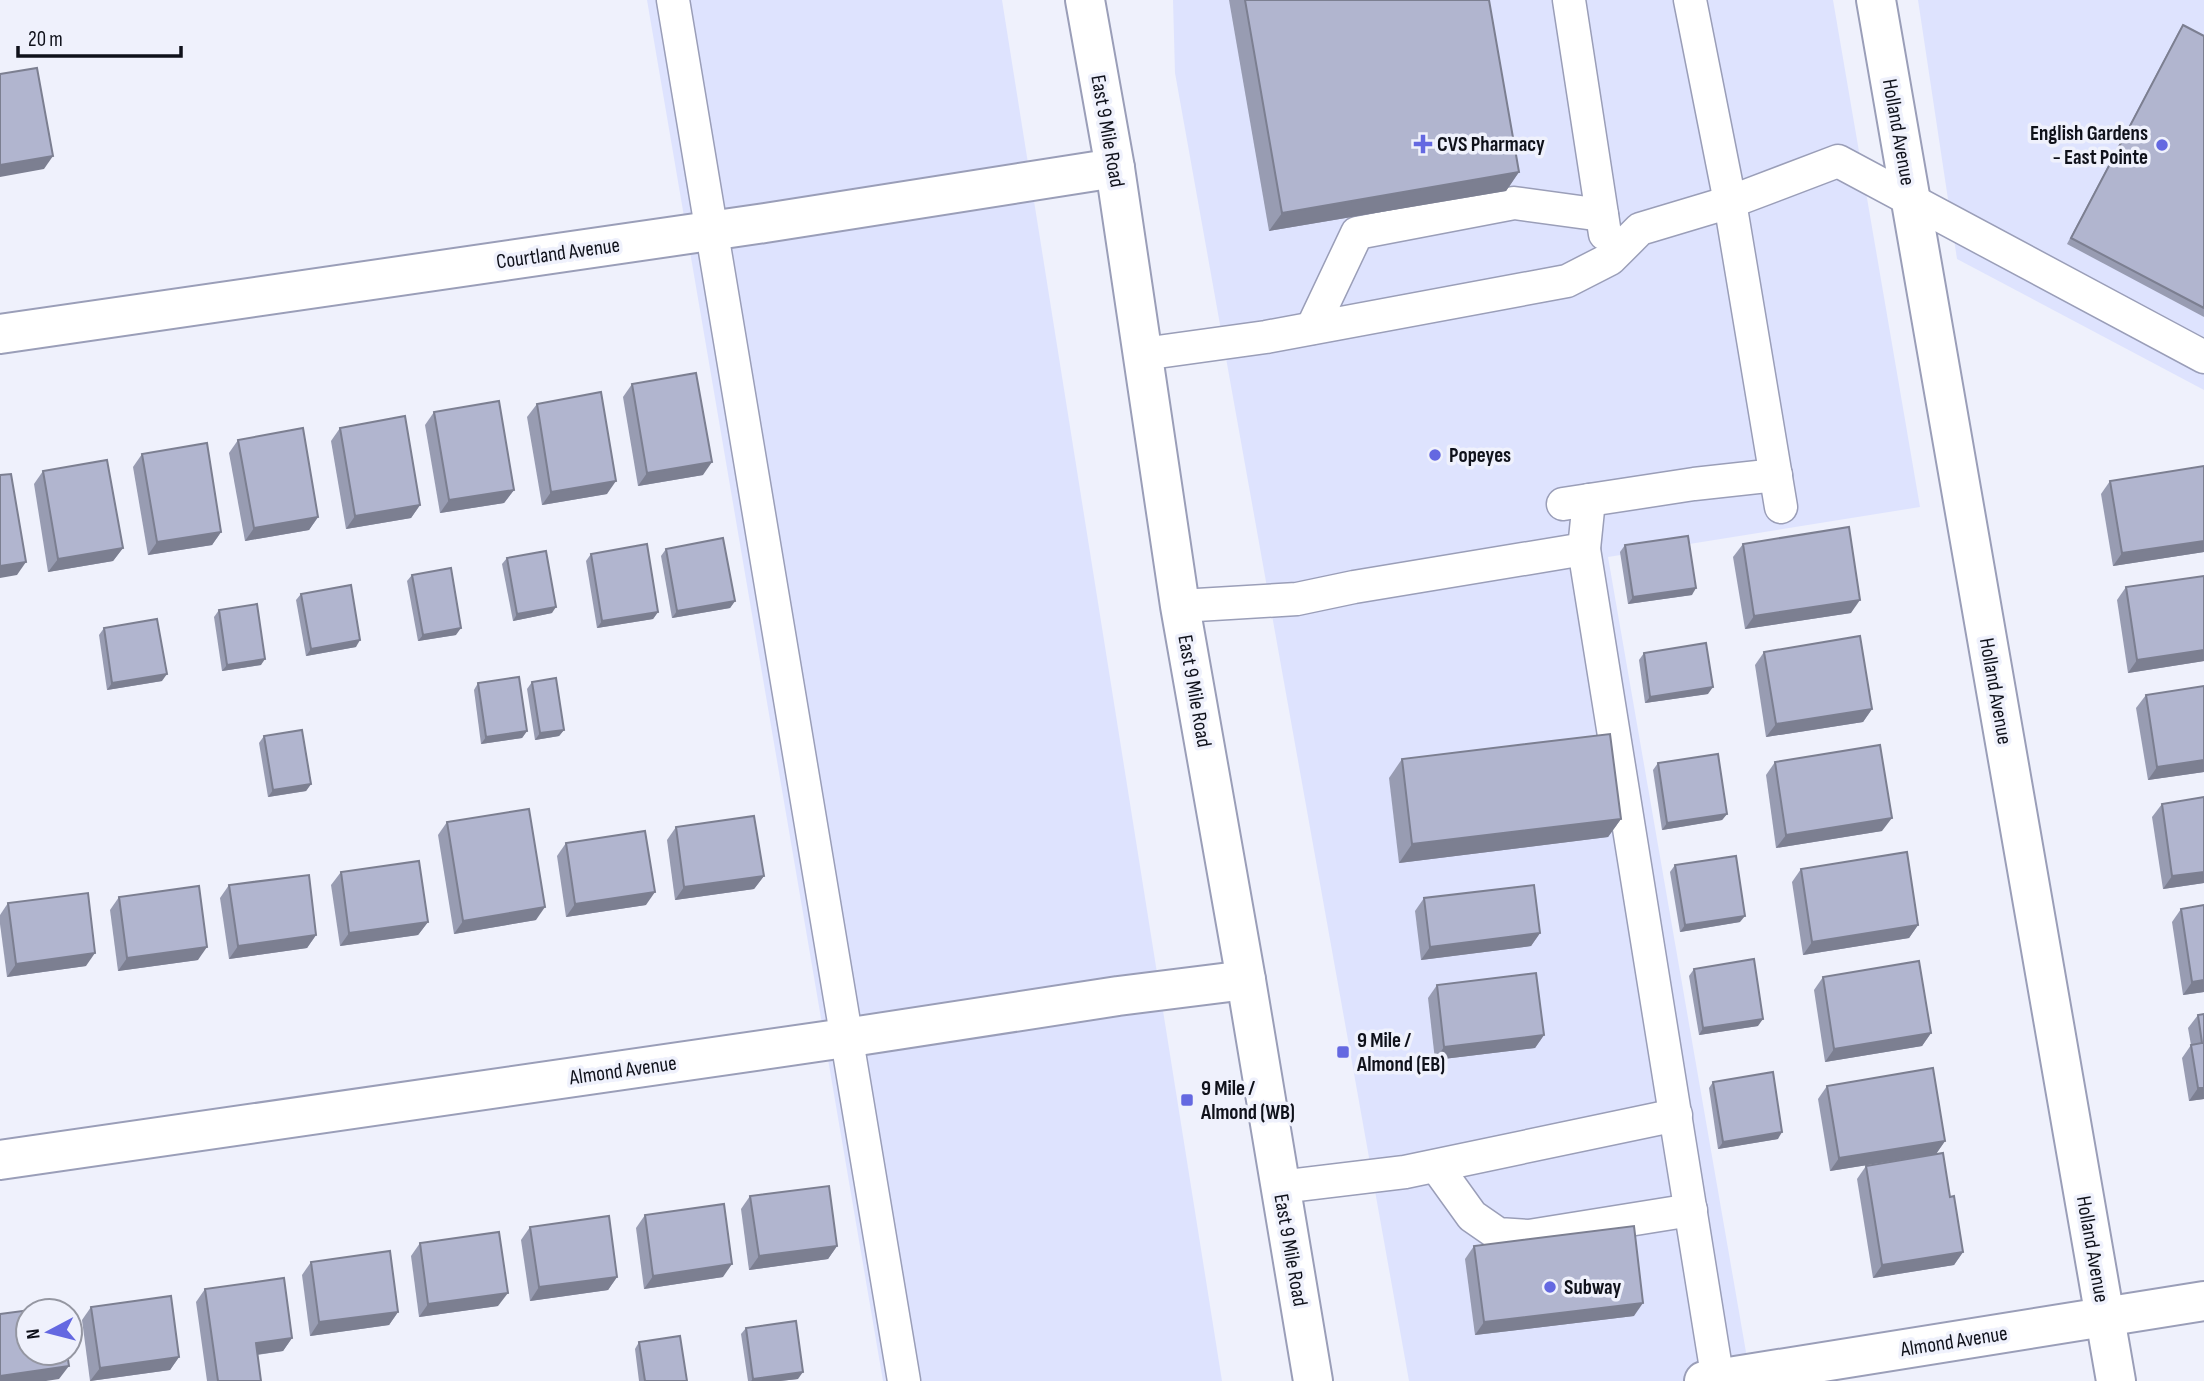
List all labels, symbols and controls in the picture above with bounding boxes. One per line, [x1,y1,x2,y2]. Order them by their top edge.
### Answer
scale bar [18,14,180,58]
text: 20 m [28,27,63,52]
street label: East 9 Mile Road [1085,73,1130,189]
street label: Holland Avenue [1877,77,1920,187]
place label: English Gardens - East Pointe [2030,121,2148,170]
place label: CVS Pharmacy [1437,132,1545,157]
marker: CVS Pharmacy [1415,136,1431,152]
marker: English Gardens - East Pointe [2154,137,2170,153]
street label: Courtland Avenue [495,232,621,275]
place label: Popeyes [1449,443,1511,468]
marker: Popeyes [1427,447,1443,463]
street label: East 9 Mile Road [1172,633,1217,749]
street label: Holland Avenue [1974,636,2017,746]
place label: 9 Mile / Almond (EB) [1356,1028,1445,1077]
marker: 9 Mile / Almond (EB) [1335,1044,1351,1060]
street label: Almond Avenue [567,1051,678,1091]
place label: 9 Mile / Almond (WB) [1200,1076,1295,1125]
marker: 9 Mile / Almond (WB) [1179,1092,1195,1108]
street label: East 9 Mile Road [1268,1192,1313,1308]
street label: Holland Avenue [2071,1194,2114,1304]
place label: Subway [1564,1275,1622,1300]
marker: Subway [1542,1279,1558,1295]
north arrow [14,1297,84,1367]
street label: Almond Avenue [1898,1321,2009,1362]
text: N [22,1327,46,1340]

